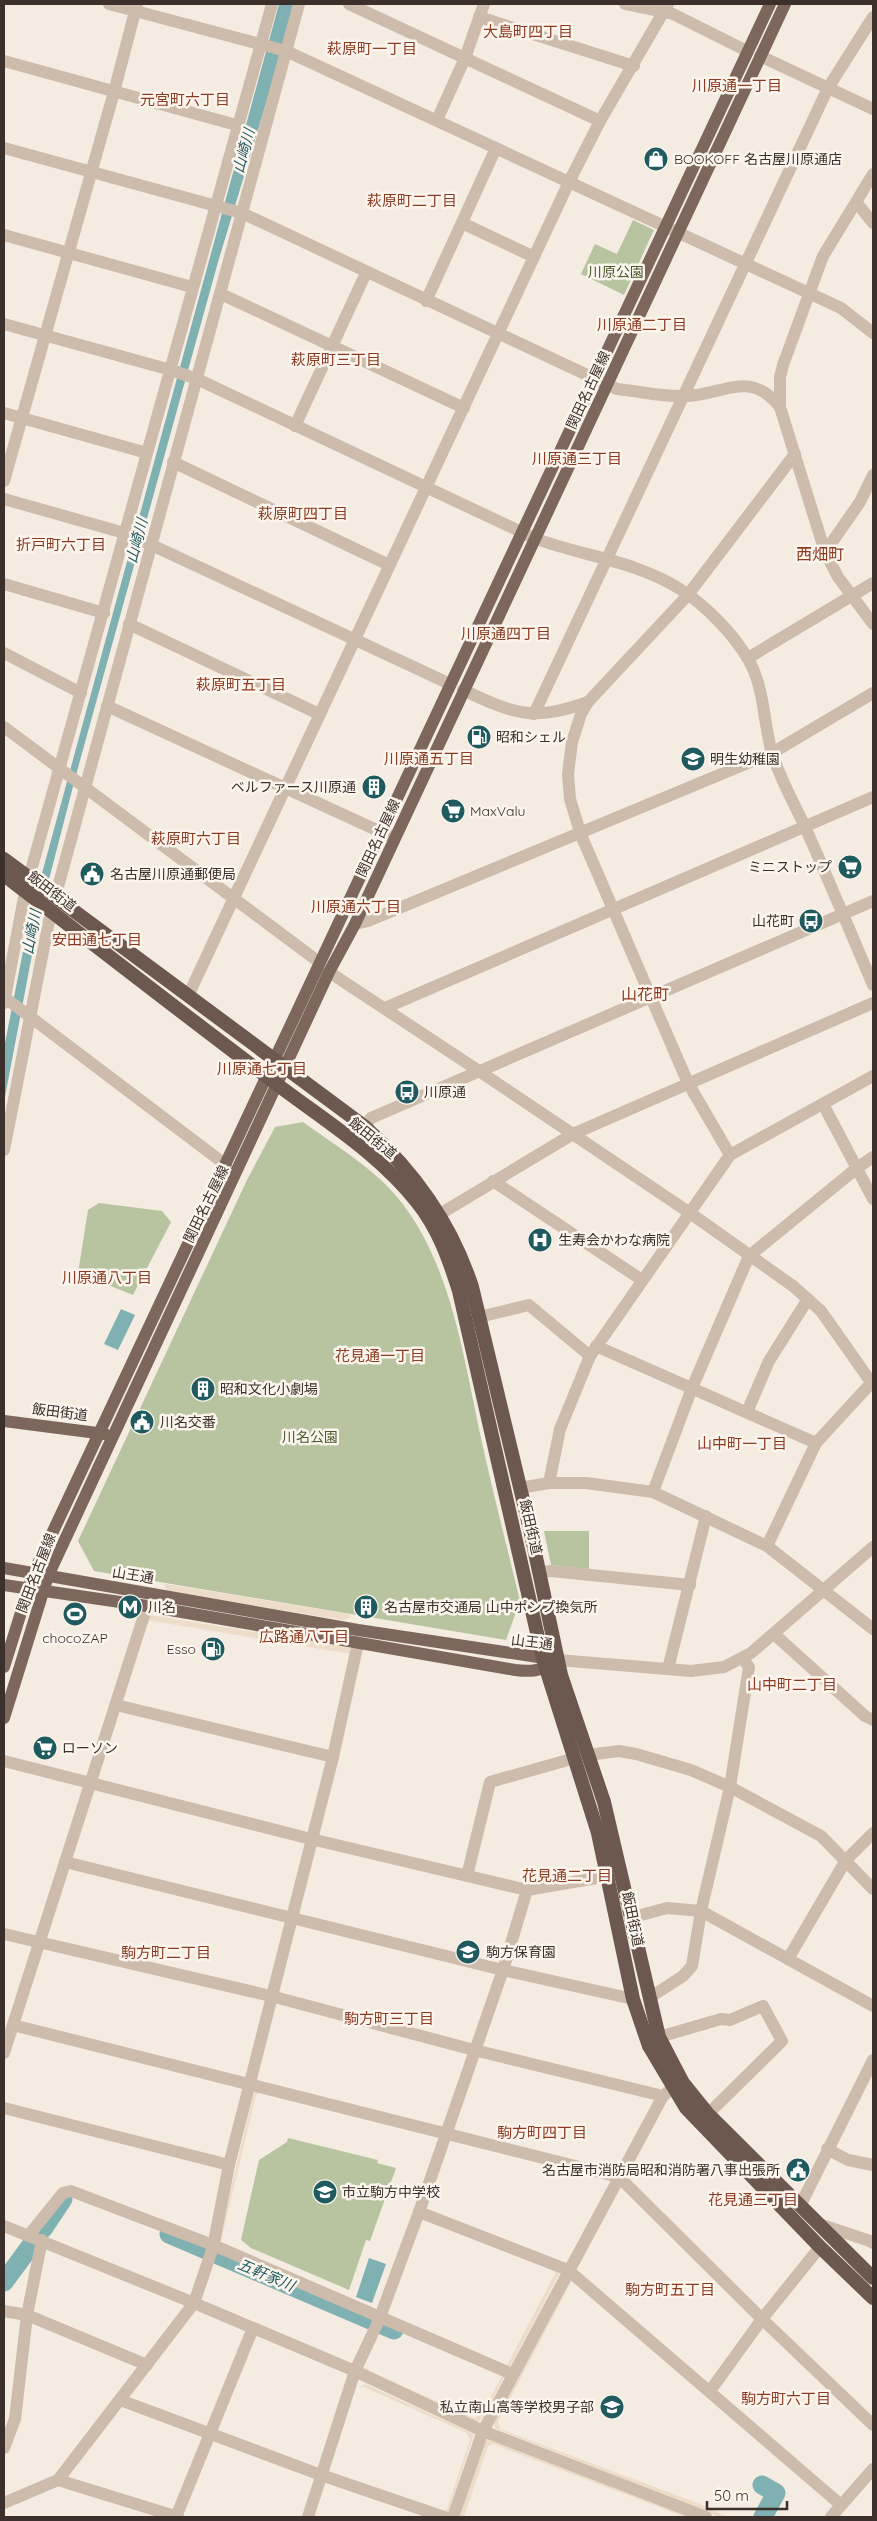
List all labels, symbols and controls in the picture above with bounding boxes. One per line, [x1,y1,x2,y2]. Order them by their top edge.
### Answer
district label: 大島町四丁目 [483,22,573,41]
district label: 萩原町一丁目 [327,39,417,58]
district label: 川原通一丁目 [692,76,782,95]
district label: 元宮町六丁目 [140,90,230,109]
water label: 山崎川 [229,125,259,175]
shop icon: BOOKOFF 名古屋川原通店 [643,146,669,172]
place label: BOOKOFF 名古屋川原通店 [674,150,842,168]
district label: 萩原町二丁目 [367,191,457,210]
park label: 川原公園 [588,263,644,281]
district label: 川原通二丁目 [597,315,687,334]
street label: 関田名古屋線 [562,348,614,432]
district label: 萩原町三丁目 [291,350,381,369]
district label: 川原通三丁目 [532,449,622,468]
district label: 萩原町四丁目 [258,504,348,523]
water label: 山崎川 [122,515,152,565]
district label: 折戸町六丁目 [16,535,106,554]
district label: 西畑町 [796,544,844,564]
district label: 川原通四丁目 [461,624,551,643]
district label: 萩原町五丁目 [196,675,286,694]
fuel station icon: 昭和シェル [466,724,492,750]
place label: 昭和シェル [496,728,566,746]
school or university icon: 明生幼稚園 [680,746,706,772]
district label: 川原通五丁目 [384,749,474,768]
place label: 明生幼稚園 [710,750,780,768]
building icon: ベルファース川原通 [361,774,387,800]
place label: ベルファース川原通 [231,778,356,796]
street label: 関田名古屋線 [352,796,404,880]
supermarket icon: MaxValu [440,798,466,824]
place label: MaxValu [470,802,526,820]
district label: 萩原町六丁目 [151,829,241,848]
supermarket icon: ミニストップ [837,854,863,880]
place label: ミニストップ [748,858,832,876]
public building icon: 名古屋川原通郵便局 [79,861,105,887]
place label: 名古屋川原通郵便局 [110,865,236,883]
street label: 飯田街道 [24,867,80,915]
district label: 川原通六丁目 [311,897,401,916]
water label: 山崎川 [18,906,46,956]
bus stop icon: 山花町 [798,908,824,934]
place label: 山花町 [752,912,794,930]
district label: 安田通七丁目 [52,930,142,949]
district label: 山花町 [621,984,669,1004]
district label: 川原通七丁目 [217,1059,307,1078]
bus stop icon: 川原通 [394,1079,420,1105]
place label: 川原通 [424,1083,466,1101]
street label: 飯田街道 [346,1113,400,1163]
street label: 関田名古屋線 [179,1162,233,1246]
hospital icon: 生寿会かわな病院 [527,1227,553,1253]
place label: 生寿会かわな病院 [558,1231,670,1249]
district label: 川原通八丁目 [62,1268,152,1287]
district label: 花見通一丁目 [335,1346,425,1365]
building icon: 昭和文化小劇場 [190,1376,216,1402]
place label: 昭和文化小劇場 [220,1380,318,1398]
street label: 飯田街道 [31,1400,89,1424]
public building icon: 川名交番 [129,1409,155,1435]
place label: 川名交番 [160,1413,216,1431]
park label: 川名公園 [282,1428,338,1446]
district label: 山中町一丁目 [697,1434,787,1453]
street label: 飯田街道 [516,1498,546,1556]
street label: 関田名古屋線 [13,1531,59,1615]
street label: 山王通 [111,1563,155,1587]
metro station icon: 川名 [117,1594,143,1620]
building icon: 名古屋市交通局 山中ポンプ換気所 [353,1594,379,1620]
place label: 川名 [148,1598,176,1616]
place label: 名古屋市交通局 山中ポンプ換気所 [384,1598,597,1616]
sports icon: chocoZAP [62,1601,88,1627]
district label: 広路通八丁目 [259,1627,349,1646]
place label: chocoZAP [42,1629,108,1647]
street label: 山王通 [510,1631,554,1653]
fuel station icon: Esso [200,1636,226,1662]
place label: Esso [166,1640,196,1658]
district label: 山中町二丁目 [747,1675,837,1694]
supermarket icon: ローソン [32,1735,58,1761]
place label: ローソン [62,1739,118,1757]
district label: 花見通二丁目 [522,1866,612,1885]
street label: 飯田街道 [618,1890,648,1948]
school or university icon: 駒方保育園 [455,1939,481,1965]
district label: 駒方町二丁目 [121,1943,211,1962]
place label: 駒方保育園 [486,1943,556,1961]
district label: 駒方町三丁目 [344,2009,434,2028]
district label: 駒方町四丁目 [497,2123,587,2142]
public building icon: 名古屋市消防局昭和消防署八事出張所 [785,2157,811,2183]
place label: 名古屋市消防局昭和消防署八事出張所 [542,2161,780,2179]
school or university icon: 市立駒方中学校 [312,2179,338,2205]
place label: 市立駒方中学校 [342,2183,440,2201]
district label: 花見通三丁目 [708,2190,798,2209]
water label: 五軒家川 [235,2254,299,2296]
district label: 駒方町五丁目 [625,2280,715,2299]
district label: 駒方町六丁目 [741,2389,831,2408]
school or university icon: 私立南山高等学校男子部 [599,2394,625,2420]
place label: 私立南山高等学校男子部 [440,2398,594,2416]
scale bar [707,2478,787,2510]
text: 50 m [714,2486,749,2505]

